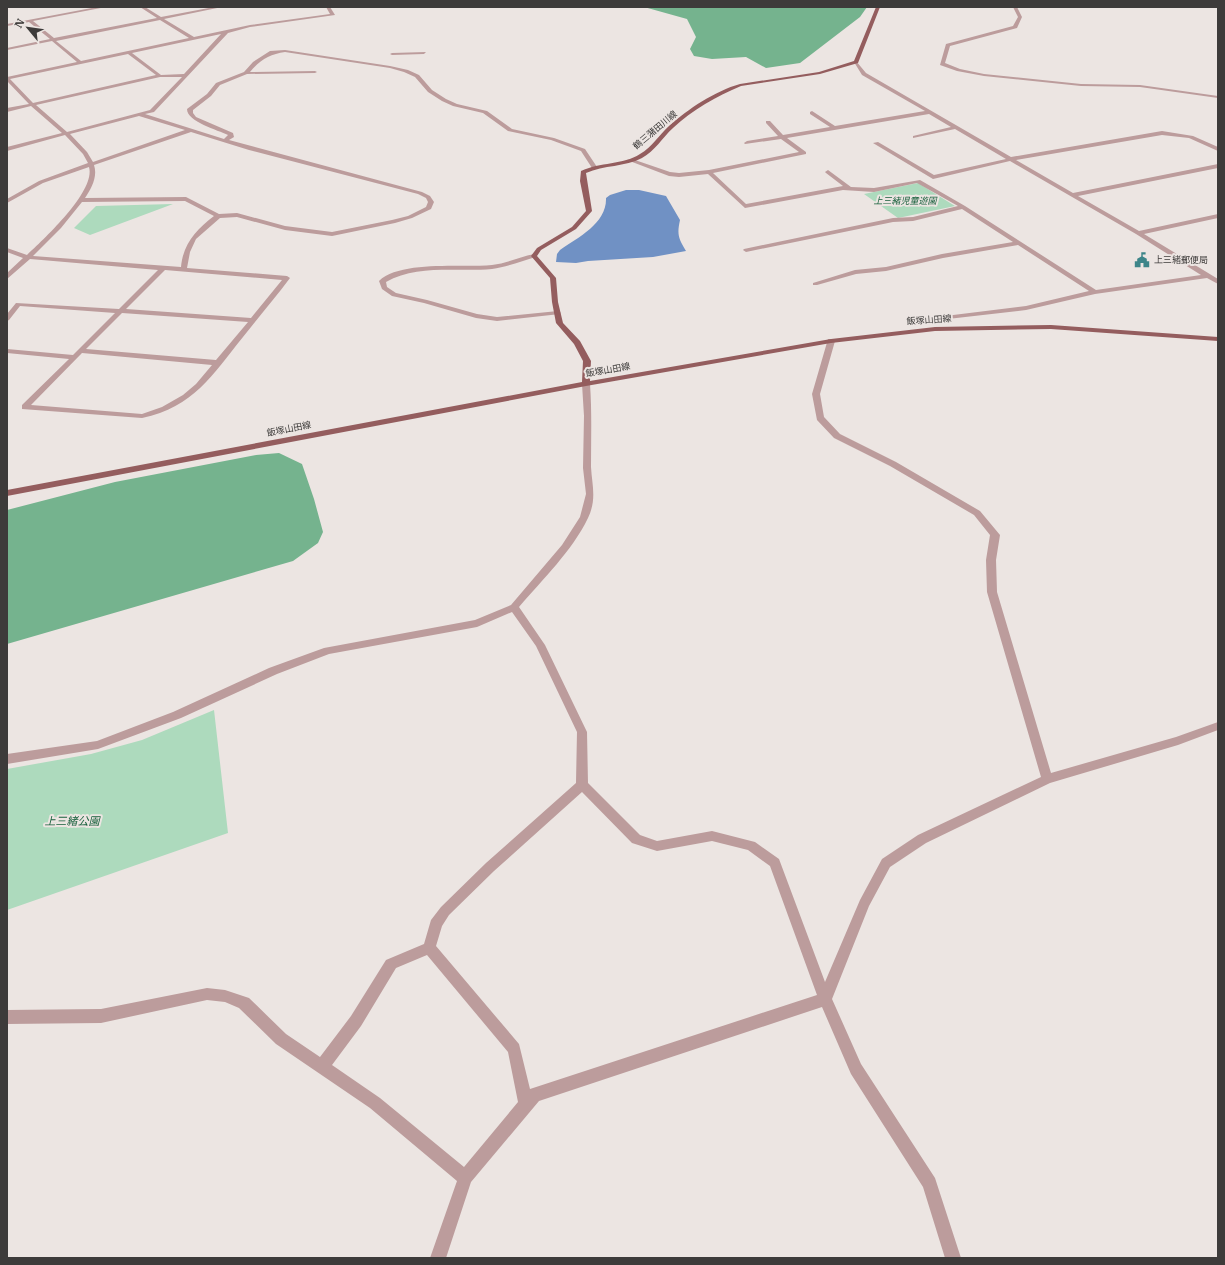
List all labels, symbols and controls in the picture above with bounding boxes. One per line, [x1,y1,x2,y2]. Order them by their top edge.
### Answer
north arrow [8,8,48,48]
text: N [11,16,28,30]
street label: 鶴三潴田川線 [630,107,680,151]
park label: 上三緒児童遊園 [873,195,938,206]
public building icon: 上三緒郵便局 [1133,251,1151,269]
place label: 上三緒郵便局 [1154,254,1208,265]
street label: 飯塚山田線 [906,312,953,327]
street label: 飯塚山田線 [585,360,632,379]
street label: 飯塚山田線 [266,419,313,438]
park label: 上三緒公園 [45,814,101,828]

